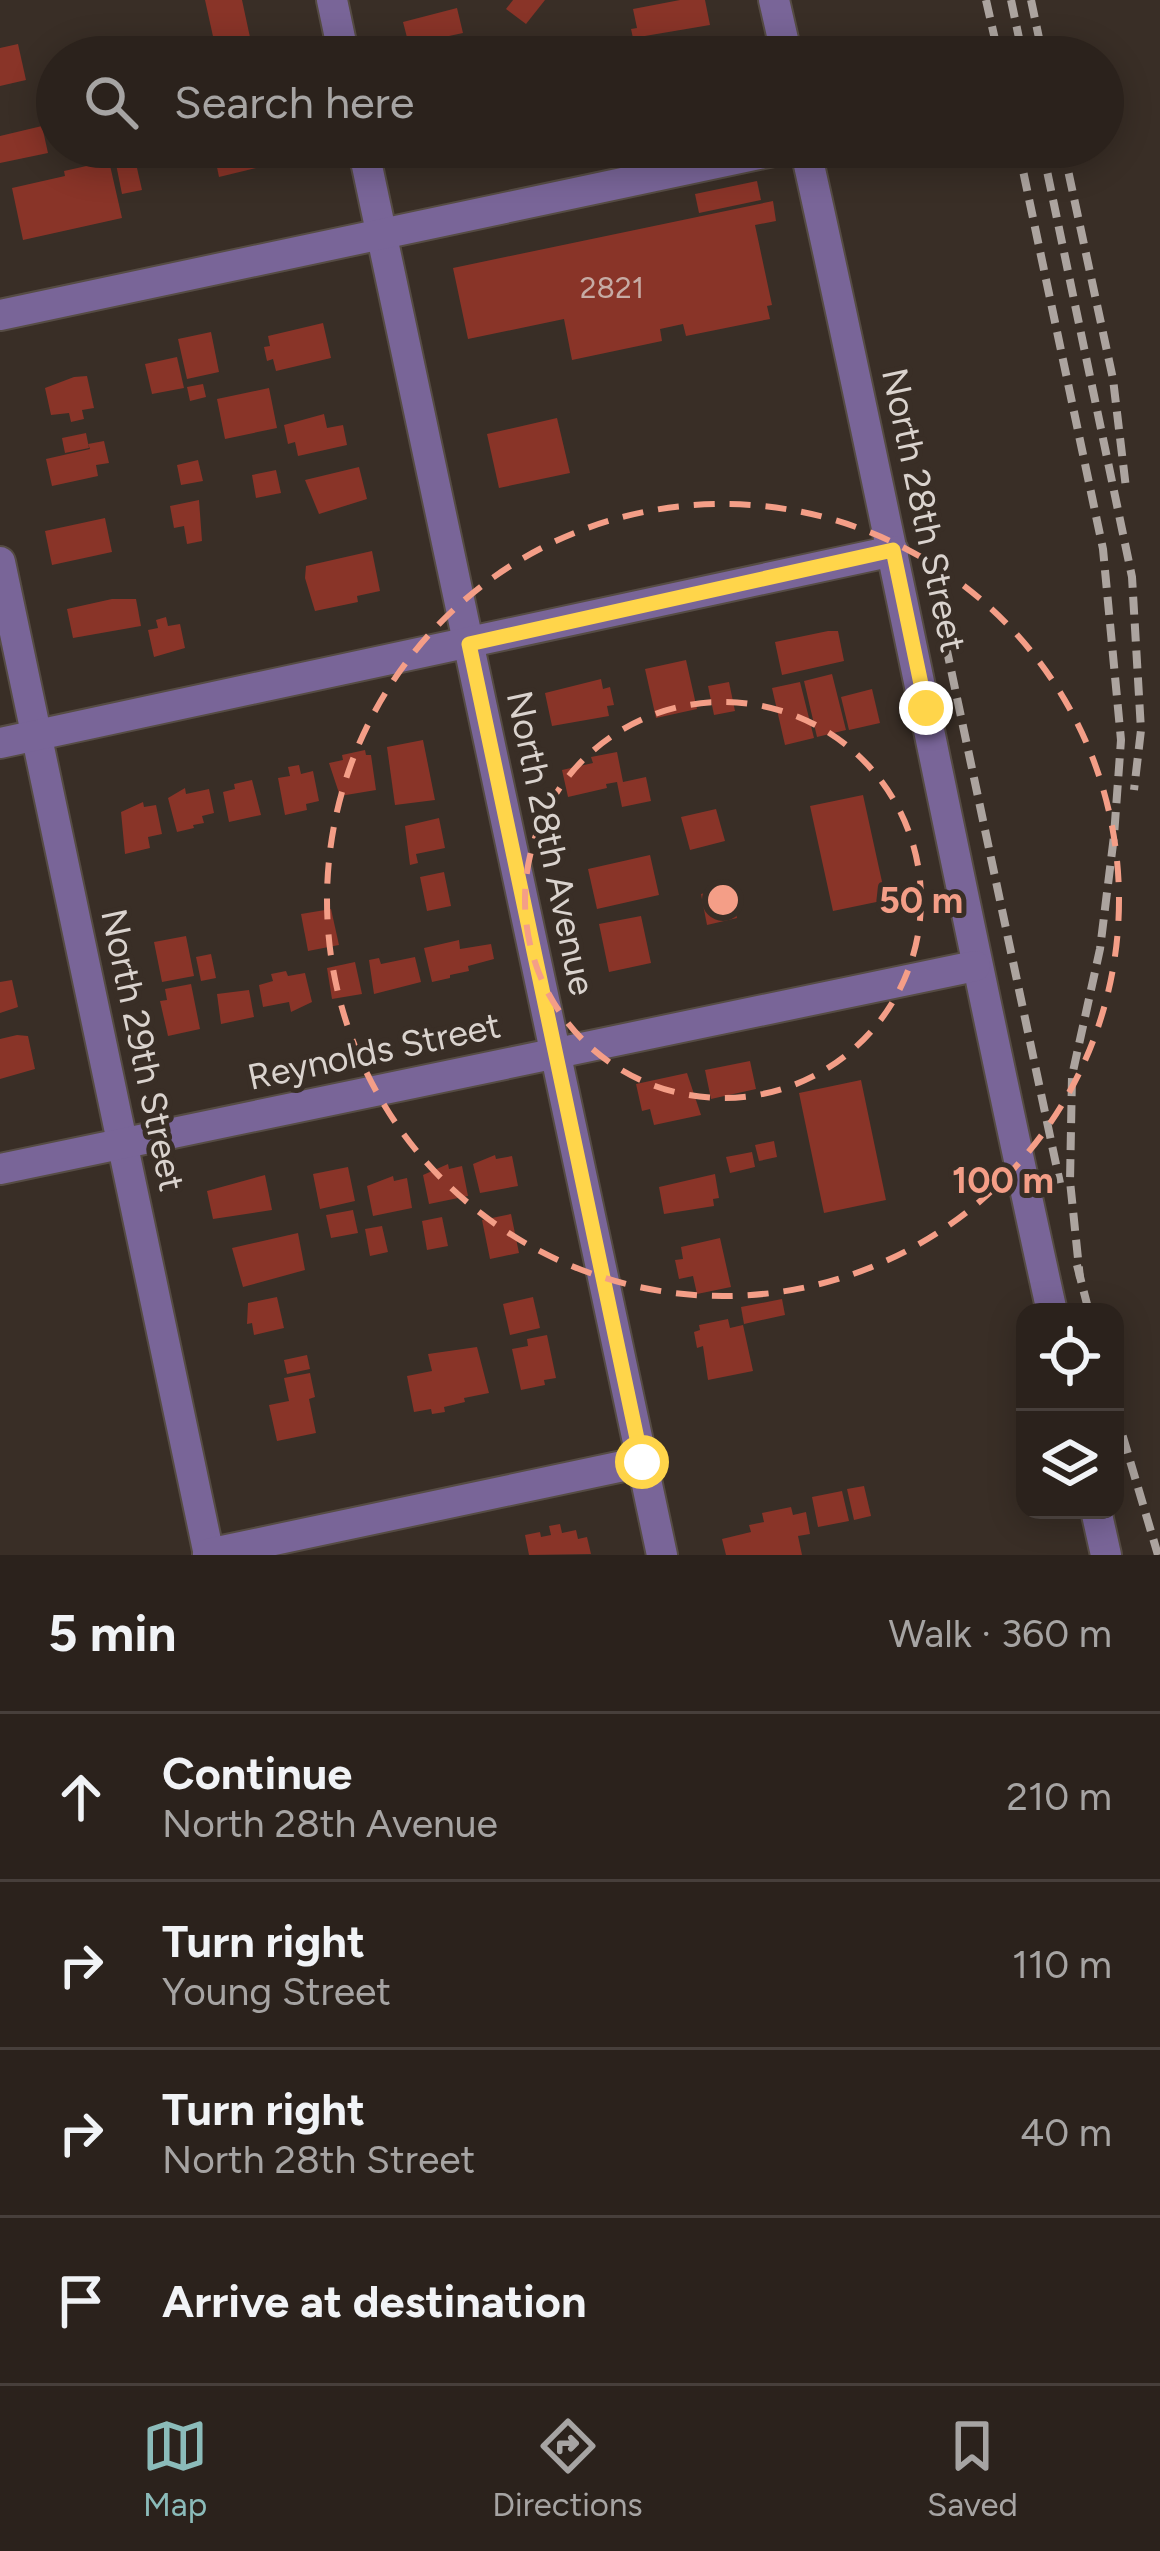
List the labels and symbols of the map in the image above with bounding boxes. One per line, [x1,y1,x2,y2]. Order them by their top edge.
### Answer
house number: 2821 [580,269,644,306]
street label: North 28th Street [873,364,975,656]
route end [899,681,953,735]
street label: North 28th Avenue [498,687,604,999]
centre of rings [702,879,744,921]
text: 50 m [879,879,963,922]
street label: North 29th Street [92,905,194,1195]
street label: Reynolds Street [244,1003,504,1099]
text: 100 m [952,1159,1054,1202]
route start [615,1435,669,1489]

